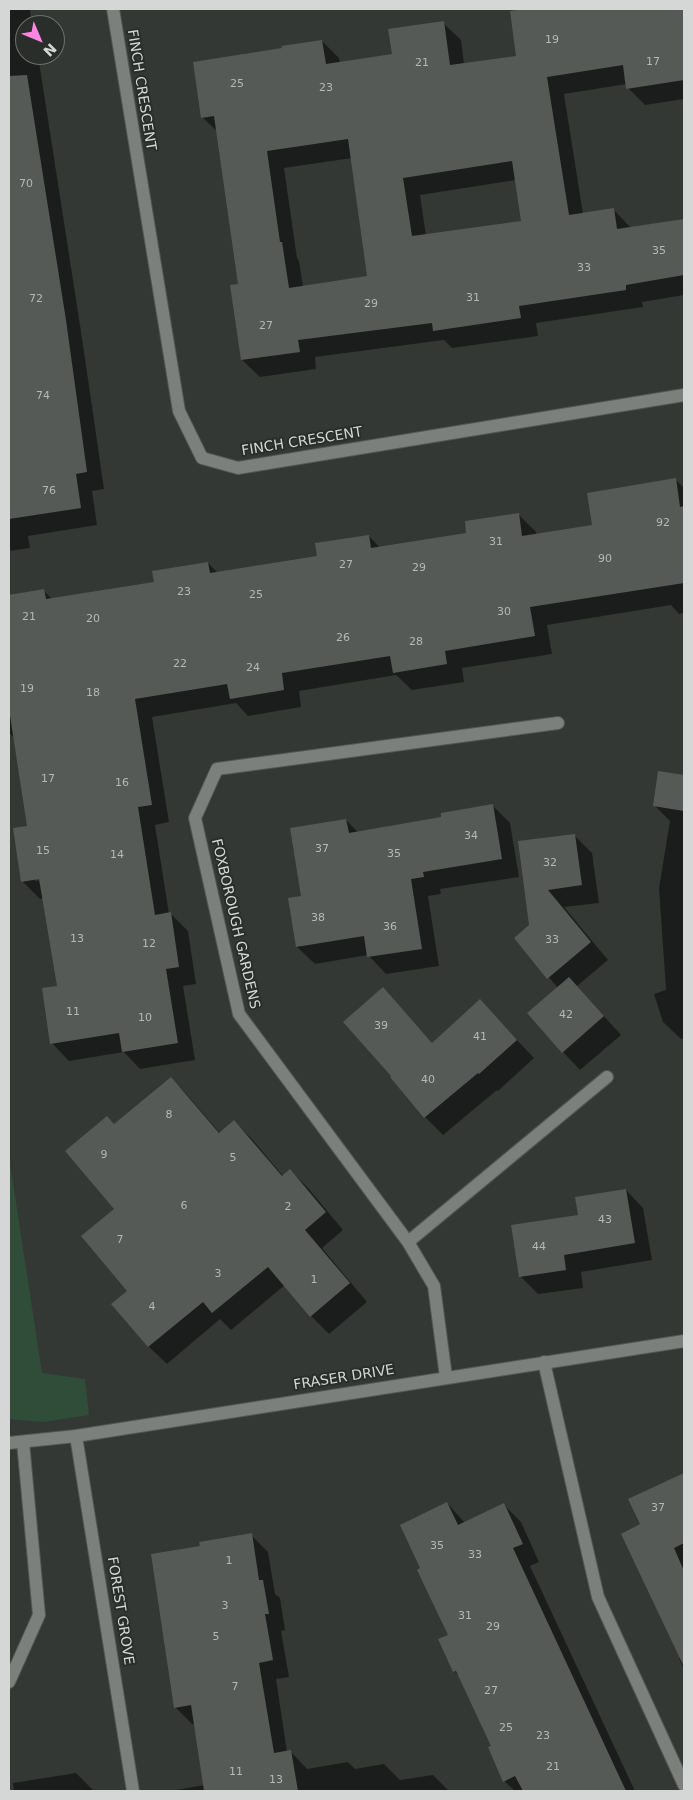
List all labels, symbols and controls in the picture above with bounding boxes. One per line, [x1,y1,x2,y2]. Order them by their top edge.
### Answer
north arrow [15,15,65,65]
street label: FINCH CRESCENT [123,28,159,152]
house number: 19 [545,33,559,47]
text: N [40,40,60,60]
house number: 17 [646,55,660,69]
house number: 21 [415,56,429,70]
house number: 25 [230,77,244,91]
house number: 23 [319,81,333,95]
house number: 70 [19,177,33,191]
house number: 35 [652,244,666,258]
house number: 33 [577,261,591,275]
house number: 31 [466,291,480,305]
house number: 72 [29,292,43,306]
house number: 29 [364,297,378,311]
house number: 27 [259,319,273,333]
house number: 74 [36,389,50,403]
street label: FINCH CRESCENT [240,424,364,460]
house number: 76 [42,484,56,498]
house number: 92 [656,516,670,530]
house number: 31 [489,535,503,549]
house number: 90 [598,552,612,566]
house number: 27 [339,558,353,572]
house number: 29 [412,561,426,575]
house number: 23 [177,585,191,599]
house number: 25 [249,588,263,602]
house number: 30 [497,605,511,619]
house number: 21 [22,610,36,624]
house number: 20 [86,612,100,626]
house number: 26 [336,631,350,645]
house number: 28 [409,635,423,649]
house number: 22 [173,657,187,671]
house number: 24 [246,661,260,675]
house number: 19 [20,682,34,696]
house number: 18 [86,686,100,700]
house number: 17 [41,772,55,786]
house number: 16 [115,776,129,790]
house number: 34 [464,829,478,843]
street label: FOXBOROUGH GARDENS [207,837,263,1011]
house number: 37 [315,842,329,856]
house number: 15 [36,844,50,858]
house number: 35 [387,847,401,861]
house number: 14 [110,848,124,862]
house number: 32 [543,856,557,870]
house number: 38 [311,911,325,925]
house number: 36 [383,920,397,934]
house number: 13 [70,932,84,946]
house number: 33 [545,933,559,947]
house number: 12 [142,937,156,951]
house number: 11 [66,1005,80,1019]
house number: 42 [559,1008,573,1022]
house number: 10 [138,1011,152,1025]
house number: 39 [374,1019,388,1033]
house number: 41 [473,1030,487,1044]
house number: 40 [421,1073,435,1087]
house number: 8 [166,1108,172,1122]
house number: 9 [101,1148,107,1162]
house number: 5 [230,1151,236,1165]
house number: 6 [181,1199,187,1213]
house number: 2 [285,1200,291,1214]
house number: 43 [598,1213,612,1227]
house number: 7 [117,1233,123,1247]
house number: 44 [532,1240,546,1254]
house number: 3 [215,1267,221,1281]
house number: 1 [311,1273,317,1287]
house number: 4 [149,1300,155,1314]
street label: FRASER DRIVE [292,1362,396,1394]
house number: 37 [651,1501,665,1515]
house number: 35 [430,1539,444,1553]
house number: 33 [468,1548,482,1562]
house number: 1 [226,1554,232,1568]
street label: FOREST GROVE [103,1556,137,1666]
house number: 3 [222,1599,228,1613]
house number: 31 [458,1609,472,1623]
house number: 29 [486,1620,500,1634]
house number: 5 [213,1630,219,1644]
house number: 7 [232,1680,238,1694]
house number: 27 [484,1684,498,1698]
house number: 25 [499,1721,513,1735]
house number: 23 [536,1729,550,1743]
house number: 21 [546,1760,560,1774]
house number: 11 [229,1765,243,1779]
house number: 13 [269,1773,283,1787]

